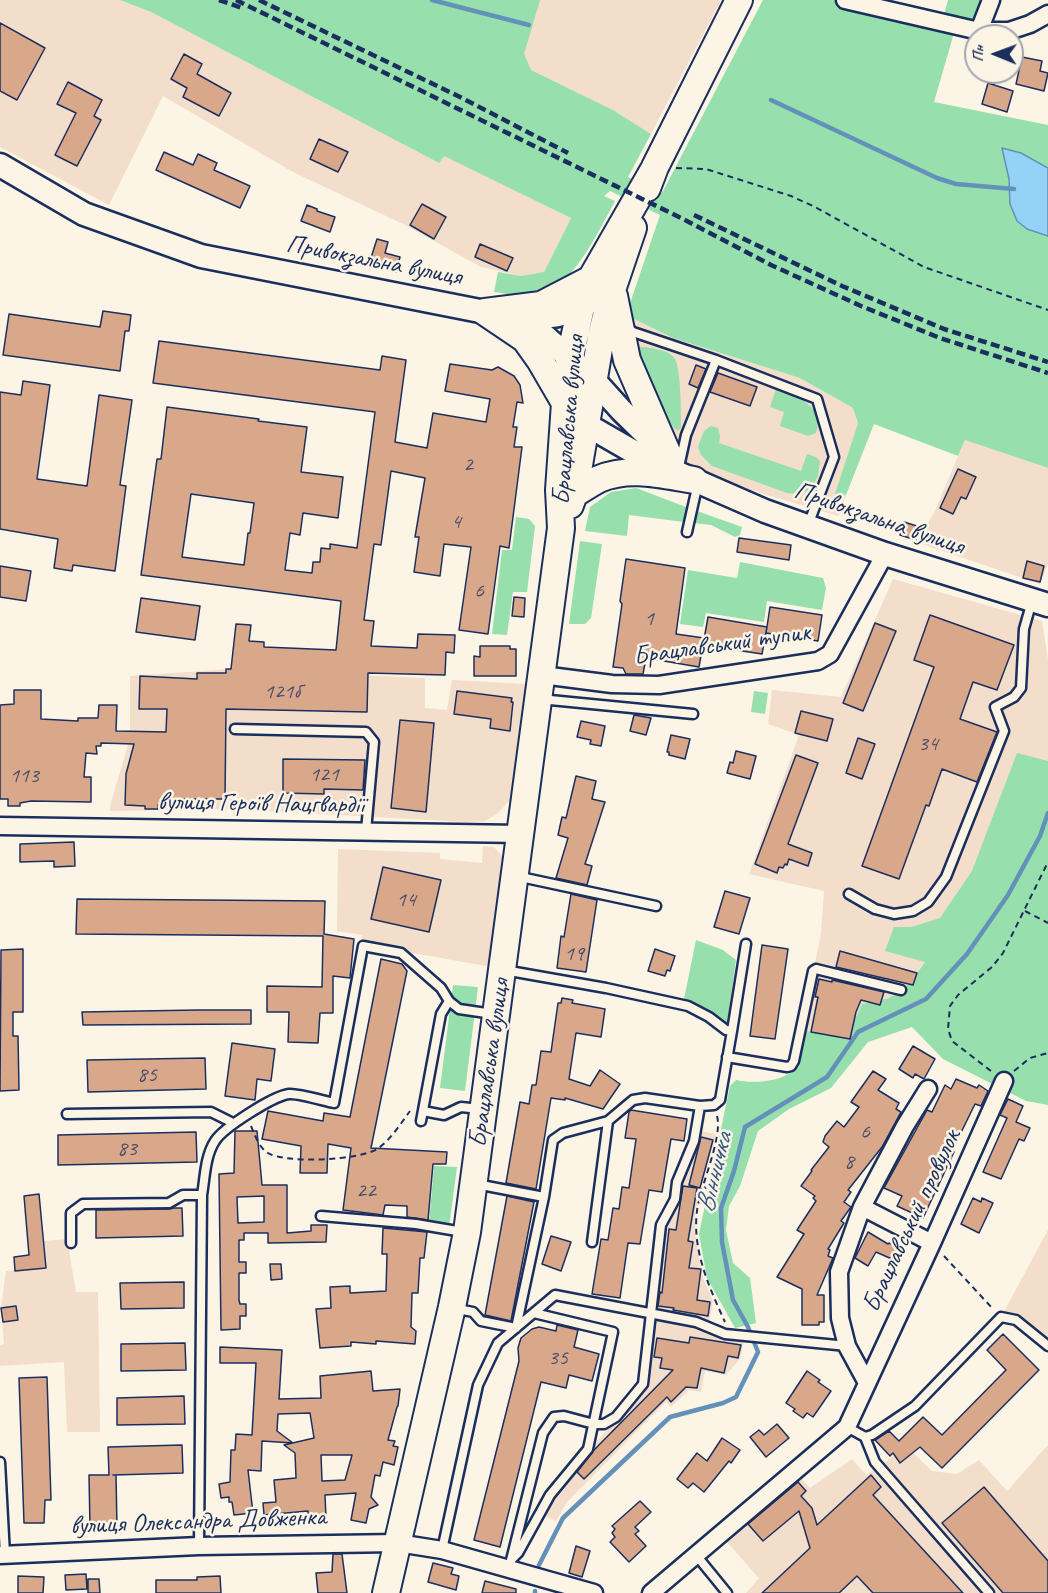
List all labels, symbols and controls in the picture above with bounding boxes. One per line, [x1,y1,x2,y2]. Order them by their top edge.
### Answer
north arrow [964,24,1024,84]
text: Пн [968,45,988,62]
street label: Привокзальна вулиця [284,229,464,293]
street label: Брацлавська вулиця [546,334,592,506]
house number: 2 [463,452,473,478]
street label: Привокзальна вулиця [790,475,968,563]
house number: 4 [451,509,461,535]
house number: 6 [474,578,484,604]
house number: 1 [644,606,654,632]
street label: Брацлавський тупик [632,617,812,673]
house number: 121б [264,679,300,705]
house number: 34 [918,731,938,757]
house number: 121 [309,762,339,788]
house number: 113 [9,763,39,789]
street label: вулиця Героїв Нацгвардії [158,787,364,821]
house number: 14 [396,887,416,913]
house number: 19 [564,941,584,967]
street label: Брацлавська вулиця [463,977,517,1149]
house number: 85 [137,1062,157,1088]
house number: 6 [860,1119,870,1145]
street label: Брацлавський провулок [856,1125,968,1317]
water label: Вінничка [690,1130,740,1216]
house number: 83 [117,1136,137,1162]
house number: 8 [844,1149,854,1175]
house number: 22 [356,1178,376,1204]
house number: 35 [548,1345,568,1371]
street label: вулиця Олександра Довженка [70,1502,326,1542]

